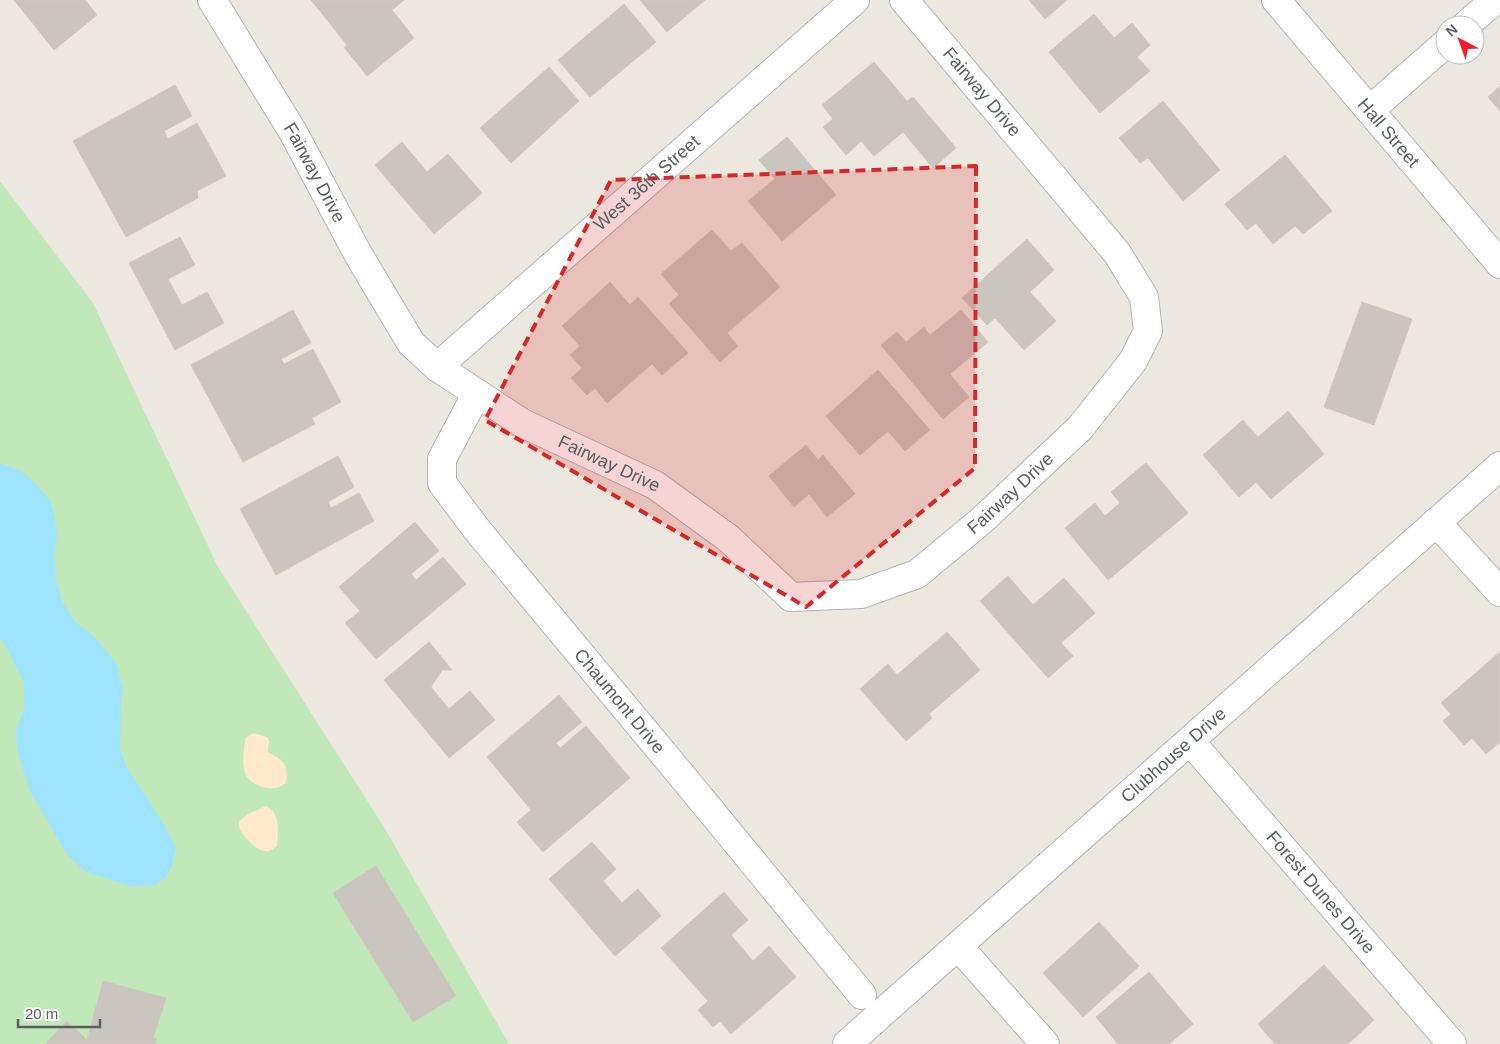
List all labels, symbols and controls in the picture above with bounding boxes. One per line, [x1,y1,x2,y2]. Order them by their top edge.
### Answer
north arrow [1435,15,1485,65]
text: N [1442,21,1461,40]
street label: Fairway Drive [939,43,1025,141]
street label: Hall Street [1354,94,1423,171]
street label: Fairway Drive [280,119,349,226]
street label: West 36th Street [590,131,704,235]
street label: Fairway Drive [555,431,663,496]
street label: Fairway Drive [963,448,1057,538]
street label: Chaumont Drive [570,645,669,757]
street label: Clubhouse Drive [1117,703,1230,807]
street label: Forest Dunes Drive [1263,827,1379,958]
scale bar [18,996,100,1028]
text: 20 m [25,1005,58,1022]

